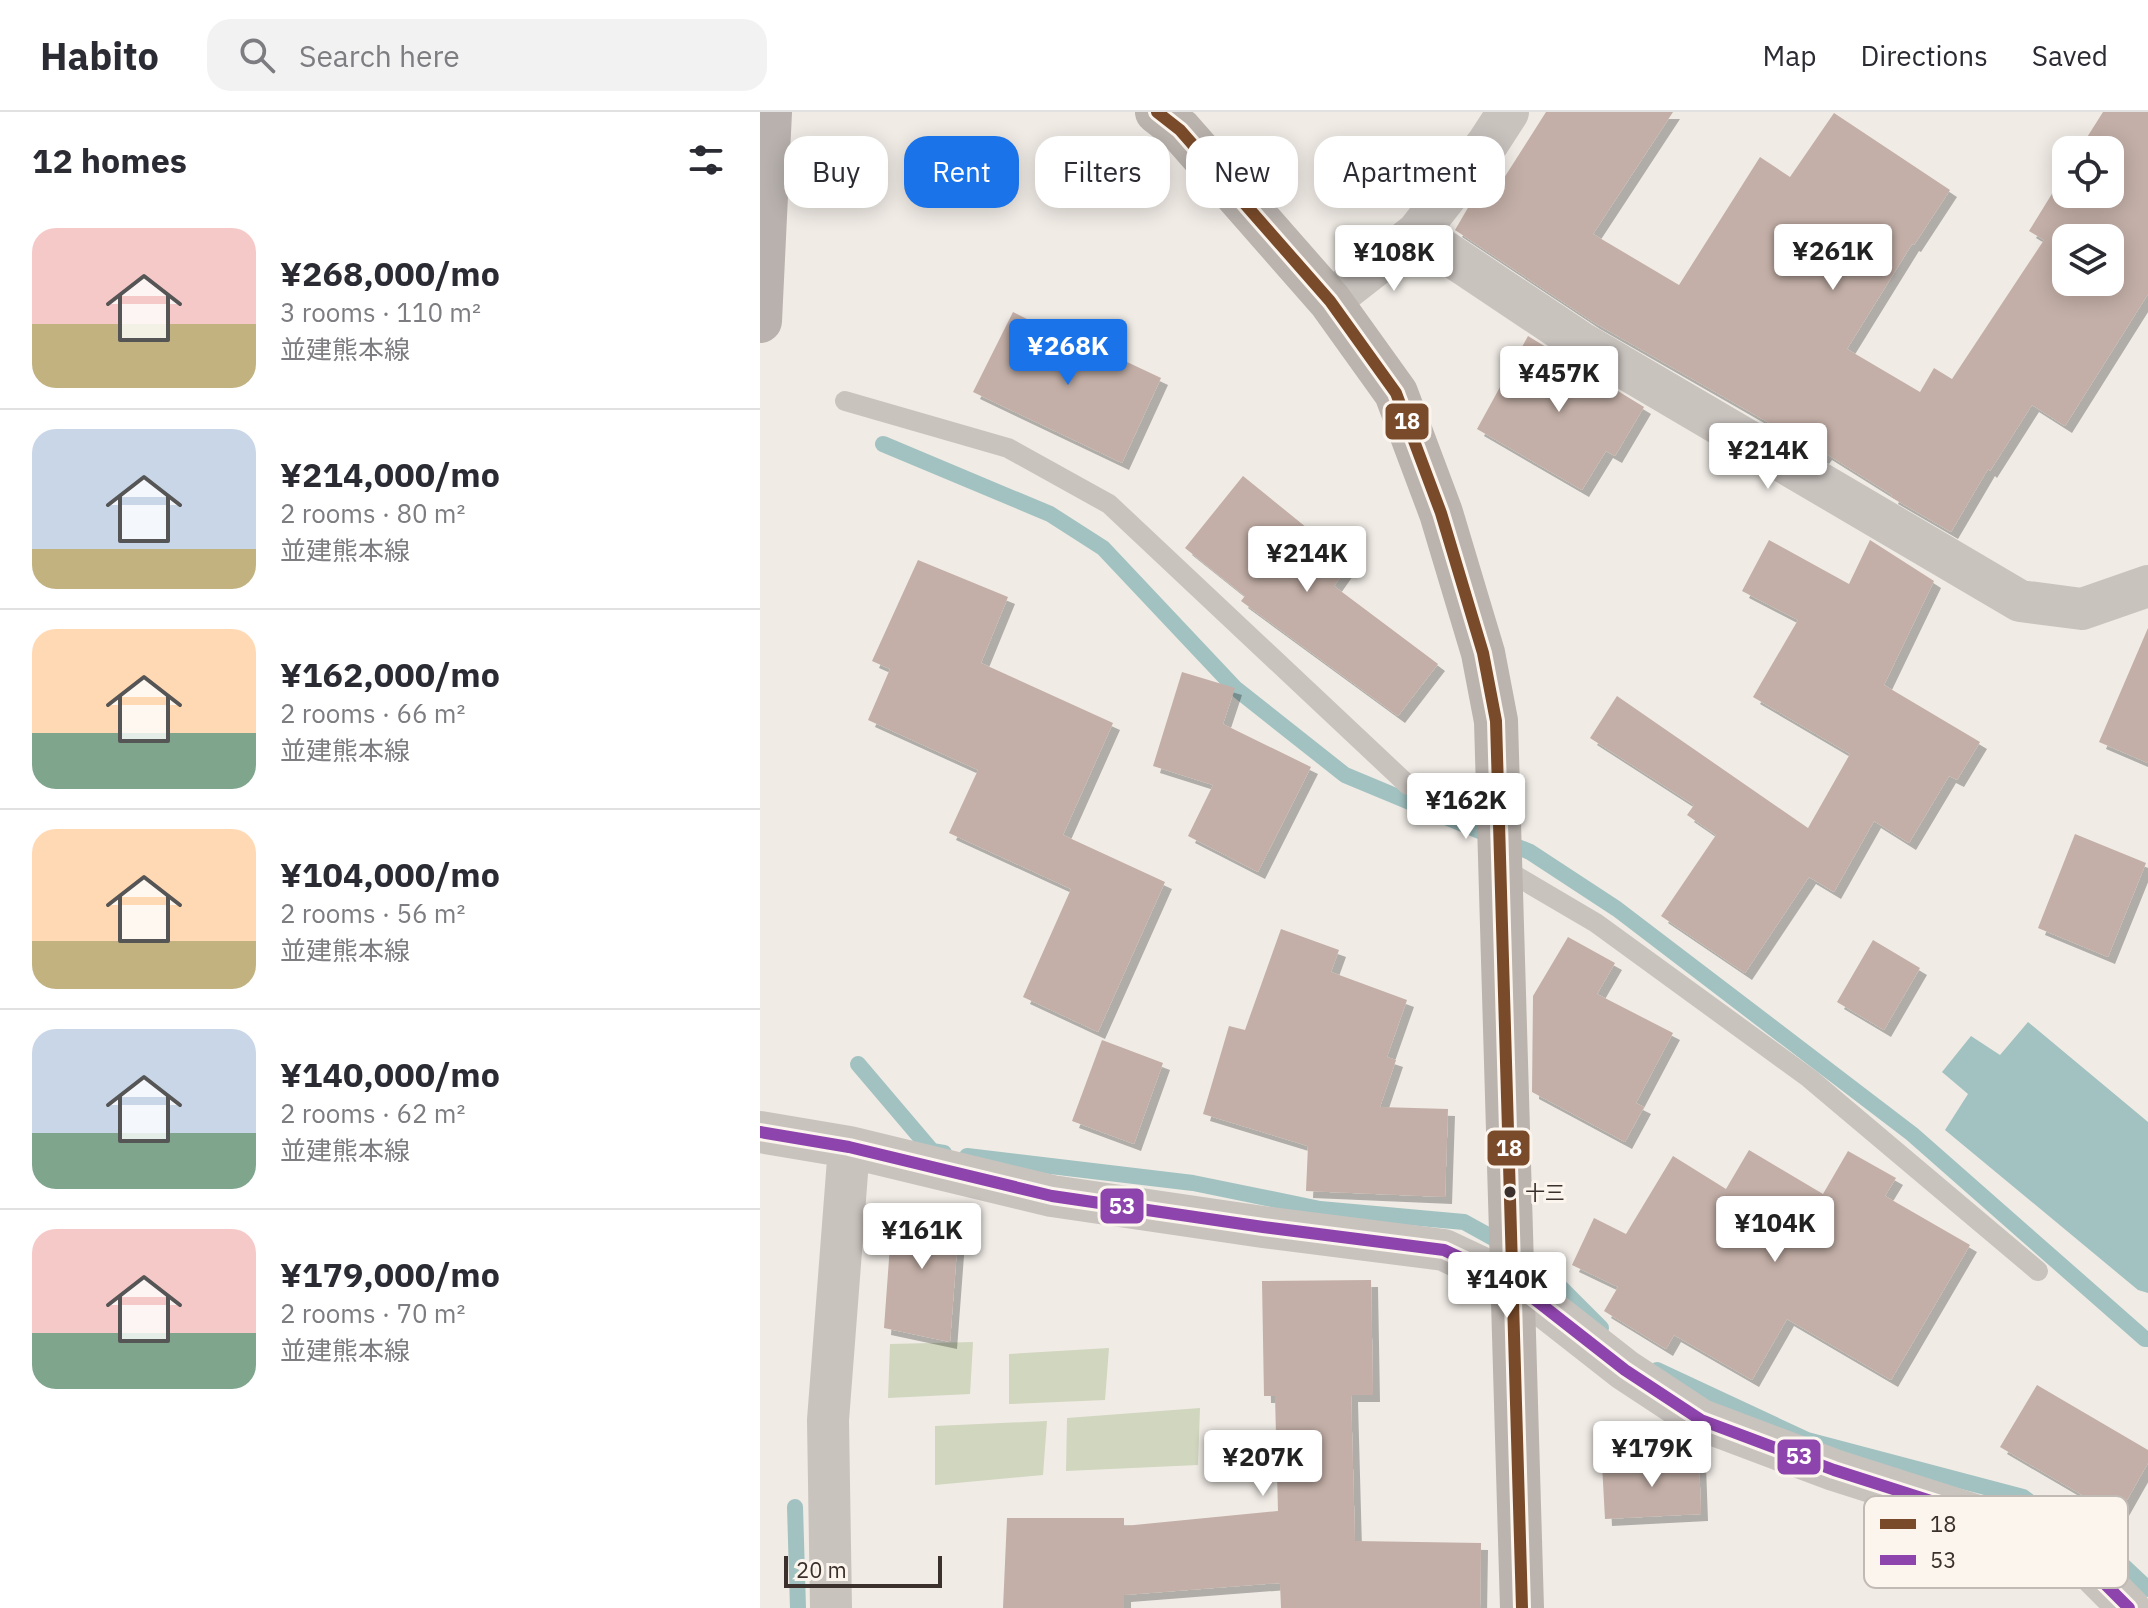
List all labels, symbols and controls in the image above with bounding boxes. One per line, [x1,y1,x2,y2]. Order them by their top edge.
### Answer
search box [207,19,767,91]
text: Habito [40,31,159,80]
icon: search [235,33,279,77]
text: Search here [299,36,460,75]
text: Map [1762,37,1816,74]
text: Directions [1860,37,1988,74]
text: Saved [2032,37,2108,74]
chip: Buy [784,136,888,208]
chip: Rent [904,136,1019,208]
chip: Filters [1035,136,1170,208]
chip: New [1186,136,1298,208]
chip: Apartment [1314,136,1505,208]
map controls [2052,136,2124,296]
button: locate [2052,136,2124,208]
text: 12 homes [32,138,187,182]
icon: filters [684,138,728,182]
pin: ¥261K [1777,224,1889,292]
button: layers [2052,224,2124,296]
pin: ¥108K [1338,225,1450,293]
text: ¥261K [1792,233,1874,267]
text: ¥108K [1353,234,1435,268]
text: ¥268,000/mo [280,251,500,295]
icon: home [96,260,192,356]
text: 3 rooms · 110 m² [280,295,481,329]
pin: ¥268K [1012,319,1124,387]
text: ¥268K [1027,328,1109,362]
text: 並建熊本線 [280,332,410,366]
pin: ¥457K [1503,346,1615,414]
text: ¥457K [1518,355,1600,389]
line badge: 18 [1384,402,1430,441]
text: 18 [1394,406,1420,435]
pin: ¥214K [1712,423,1824,491]
text: ¥214K [1727,432,1809,466]
text: ¥214,000/mo [280,452,500,496]
icon: home [96,461,192,557]
text: 2 rooms · 80 m² [280,496,465,530]
pin: ¥214K [1251,526,1363,594]
text: 並建熊本線 [280,533,410,567]
text: ¥214K [1266,535,1348,569]
text: ¥162,000/mo [280,652,500,696]
icon: home [96,661,192,757]
text: 2 rooms · 66 m² [280,696,465,730]
text: 並建熊本線 [280,733,410,767]
pin: ¥162K [1410,773,1522,841]
text: ¥162K [1425,782,1507,816]
text: ¥104,000/mo [280,852,500,896]
icon: home [96,861,192,957]
text: 2 rooms · 56 m² [280,896,465,930]
text: 並建熊本線 [280,933,410,967]
text: ¥140,000/mo [280,1052,500,1096]
icon: home [96,1061,192,1157]
text: 2 rooms · 62 m² [280,1096,465,1130]
line badge: 18 [1486,1129,1531,1167]
text: 並建熊本線 [280,1133,410,1167]
text: 18 [1496,1133,1522,1162]
place label: 十三 [1525,1179,1565,1206]
marker: 十三 [1502,1184,1518,1200]
line badge: 53 [1099,1187,1145,1225]
text: 53 [1109,1191,1135,1220]
pin: ¥104K [1719,1196,1831,1264]
pin: ¥161K [866,1203,978,1271]
text: ¥104K [1734,1205,1816,1239]
text: ¥161K [881,1212,963,1246]
text: ¥179,000/mo [280,1252,500,1296]
pin: ¥140K [1451,1252,1563,1320]
icon: home [96,1261,192,1357]
text: ¥140K [1466,1261,1548,1295]
text: 2 rooms · 70 m² [280,1296,465,1330]
text: 並建熊本線 [280,1333,410,1367]
pin: ¥179K [1596,1421,1708,1489]
pin: ¥207K [1207,1430,1319,1498]
text: ¥179K [1611,1430,1693,1464]
line badge: 53 [1776,1438,1822,1476]
text: ¥207K [1222,1439,1304,1473]
text: 53 [1786,1441,1812,1470]
legend [1864,1496,2128,1588]
text: 18 [1930,1509,1956,1538]
text: 53 [1930,1545,1956,1574]
scale bar [784,1552,942,1588]
text: 20 m [796,1555,847,1584]

